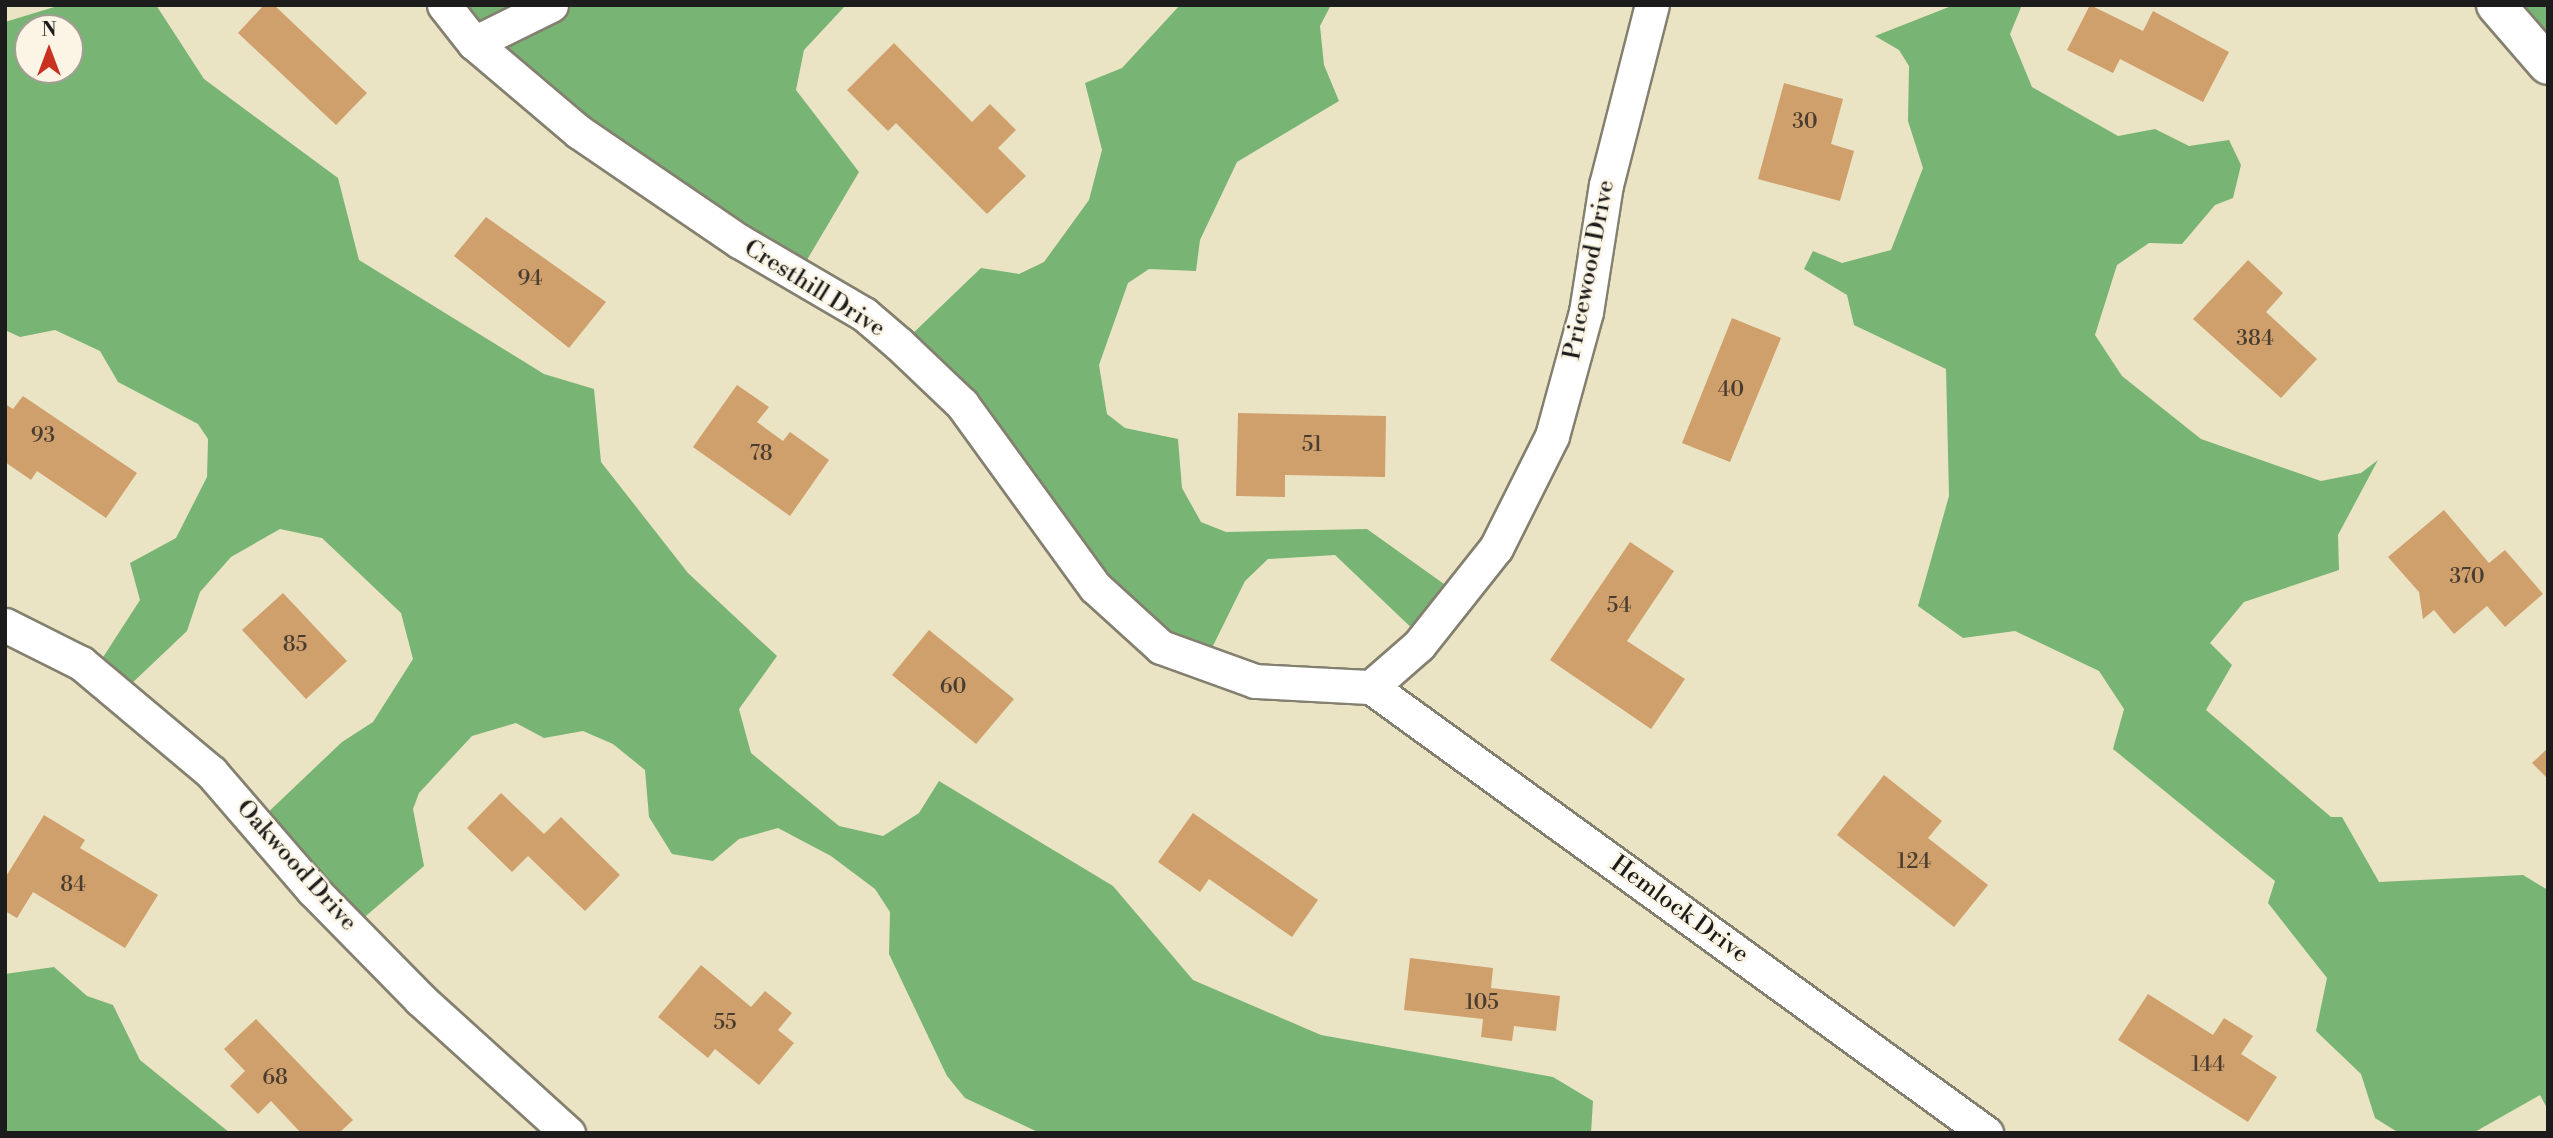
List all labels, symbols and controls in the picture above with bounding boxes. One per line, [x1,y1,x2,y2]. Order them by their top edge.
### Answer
north arrow [14,14,84,84]
text: N [41,18,57,42]
house number: 30 [1792,109,1818,135]
street label: Pricewood Drive [1558,178,1622,362]
street label: Cresthill Drive [738,234,890,344]
house number: 94 [517,266,543,292]
house number: 384 [2236,326,2274,352]
house number: 40 [1718,377,1744,403]
house number: 93 [31,423,55,449]
house number: 51 [1302,432,1322,458]
house number: 78 [749,441,773,467]
house number: 370 [2449,564,2485,590]
house number: 54 [1607,593,1631,619]
house number: 85 [283,632,307,658]
house number: 60 [940,674,966,700]
street label: Oakwood Drive [230,795,362,937]
house number: 124 [1897,849,1931,875]
street label: Hemlock Drive [1604,850,1754,970]
house number: 84 [60,872,86,898]
house number: 105 [1465,990,1499,1016]
house number: 55 [713,1010,737,1036]
house number: 144 [2191,1052,2225,1078]
house number: 68 [262,1065,288,1091]

